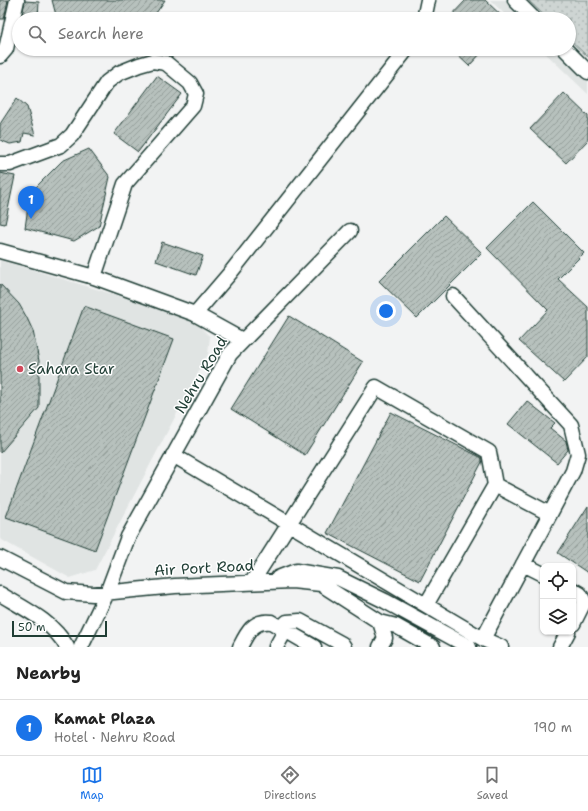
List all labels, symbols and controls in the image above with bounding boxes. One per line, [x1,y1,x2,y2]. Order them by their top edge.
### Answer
search box [12,12,576,56]
icon: search [26,23,48,45]
text: Search here [58,24,144,44]
pin: 1 [18,186,44,219]
your location [376,301,396,321]
street label: Nehru Road [170,332,232,417]
place label: Sahara Star [28,359,115,379]
marker: Sahara Star [15,364,25,374]
street label: Air Port Road [154,555,255,581]
map controls [540,563,576,635]
button: locate [540,563,576,599]
button: layers [540,599,576,635]
scale bar [12,619,107,638]
text: 50 m [18,620,46,635]
text: Nearby [16,662,81,684]
text: Kamat Plaza [54,709,155,729]
text: 1 [26,719,32,736]
text: 190 m [533,719,572,736]
text: Hotel · Nehru Road [54,729,175,746]
tab: Map [80,764,104,803]
tab: Directions [264,764,316,803]
tab: Saved [477,764,508,803]

